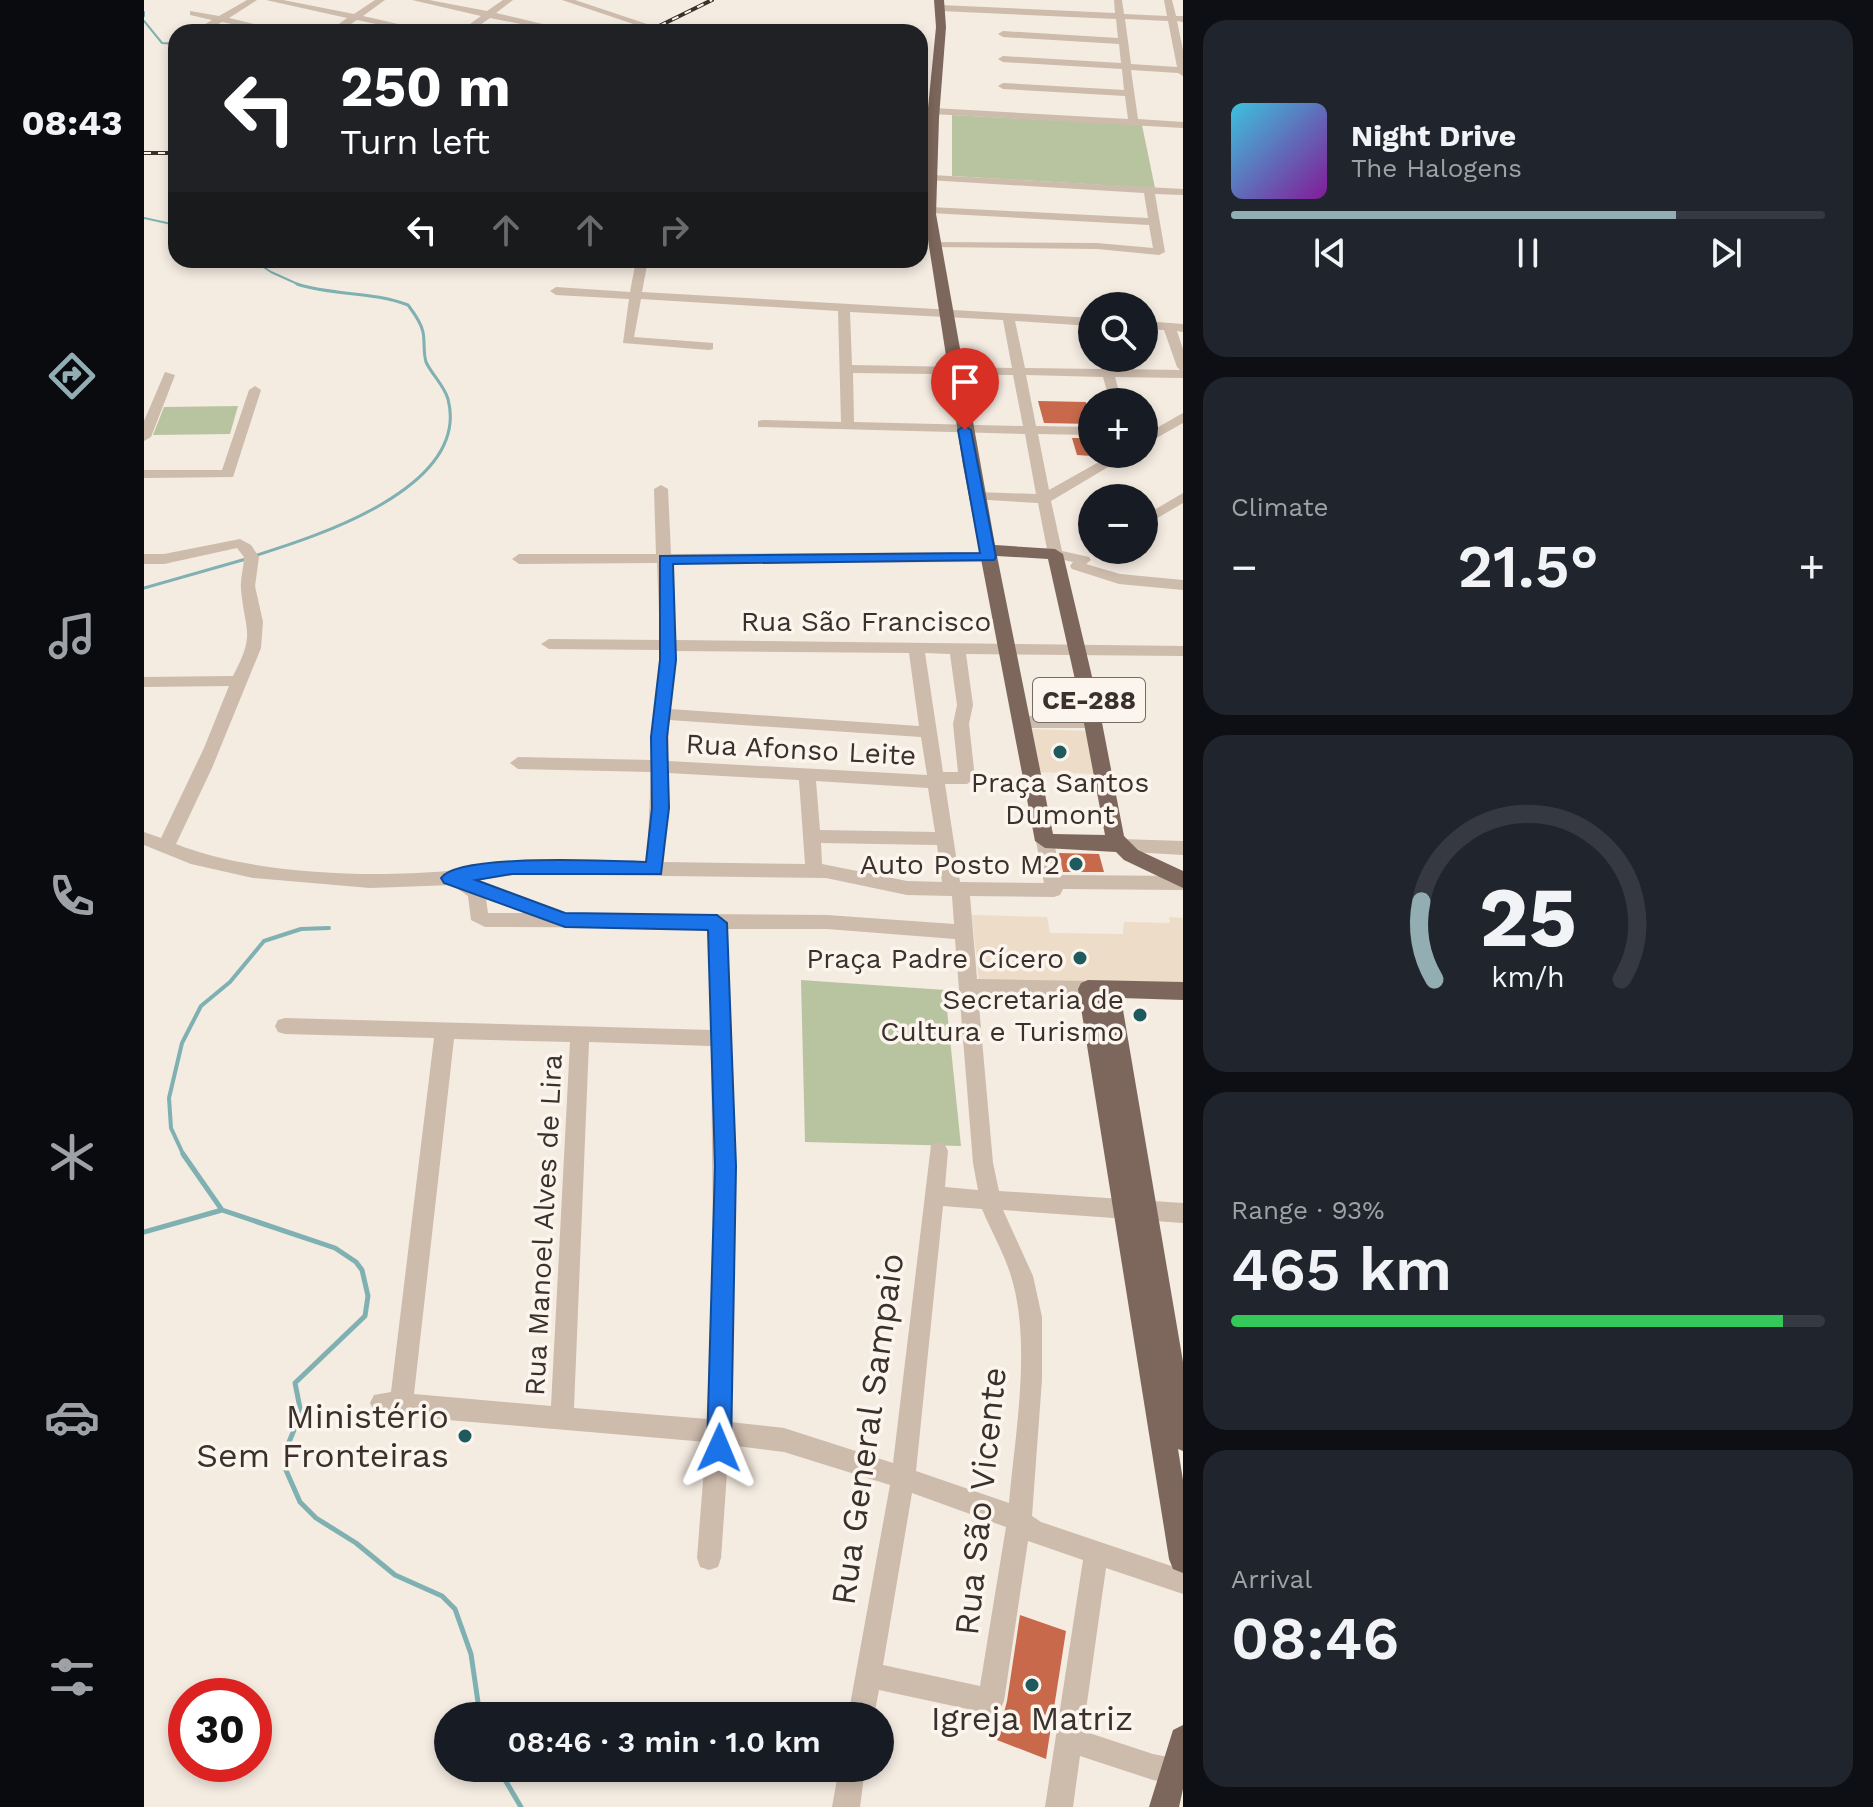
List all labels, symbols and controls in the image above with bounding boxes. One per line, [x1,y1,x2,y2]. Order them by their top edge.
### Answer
text: 250 m [340,54,511,120]
icon: left [208,56,312,160]
text: 08:43 [21,102,123,144]
text: Night Drive [1351,118,1516,153]
text: Turn left [340,121,490,163]
text: The Halogens [1351,153,1522,183]
icon: left [400,208,444,252]
icon: ahead [484,208,528,252]
icon: ahead [568,208,612,252]
icon: right [652,208,696,252]
icon: previous [1308,231,1352,275]
icon: pause [1506,231,1550,275]
icon: next [1704,231,1748,275]
map controls [1078,292,1158,564]
button: search [1078,292,1158,372]
icon: directions [44,348,100,404]
pin [931,348,999,430]
icon: arrive [943,360,987,404]
button: + [1078,388,1158,468]
button: − [1078,484,1158,564]
text: Climate [1231,492,1329,522]
text: 21.5° [1457,531,1599,602]
text: − [1231,541,1258,593]
text: + [1798,541,1825,593]
street label: Rua São Francisco [741,605,991,638]
icon: music [44,608,100,664]
road number: CE-288 [1033,678,1145,722]
street label: Rua Afonso Leite [685,727,917,772]
marker: Praça Santos Dumont [1051,743,1069,761]
place label: Praça Santos Dumont [971,766,1149,831]
place label: Auto Posto M2 [860,848,1060,881]
marker: Auto Posto M2 [1067,855,1085,873]
icon: phone [44,868,100,924]
text: 25 [1479,868,1577,965]
place label: Praça Padre Cícero [806,942,1064,975]
marker: Praça Padre Cícero [1071,949,1089,967]
text: km/h [1491,960,1565,994]
place label: Secretaria de Cultura e Turismo [880,983,1124,1048]
marker: Secretaria de Cultura e Turismo [1131,1006,1149,1024]
street label: Rua Manoel Alves de Lira [518,1053,569,1397]
icon: climate [44,1129,100,1185]
text: Range · 93% [1231,1195,1384,1225]
text: 465 km [1231,1234,1452,1305]
street label: Rua General Sampaio [823,1251,911,1607]
street label: Rua São Vicente [946,1365,1014,1637]
icon: car [44,1389,100,1445]
place label: Ministério Sem Fronteiras [196,1396,449,1475]
position arrow [677,1406,761,1490]
marker: Ministério Sem Fronteiras [456,1427,474,1445]
text: Arrival [1231,1564,1312,1594]
text: 08:46 [1231,1603,1399,1674]
icon: filters [44,1649,100,1705]
marker: Igreja Matriz [1023,1676,1041,1694]
speed limit sign: 30 [168,1678,272,1782]
place label: Igreja Matriz [931,1698,1133,1738]
text: 08:46 · 3 min · 1.0 km [507,1724,821,1759]

